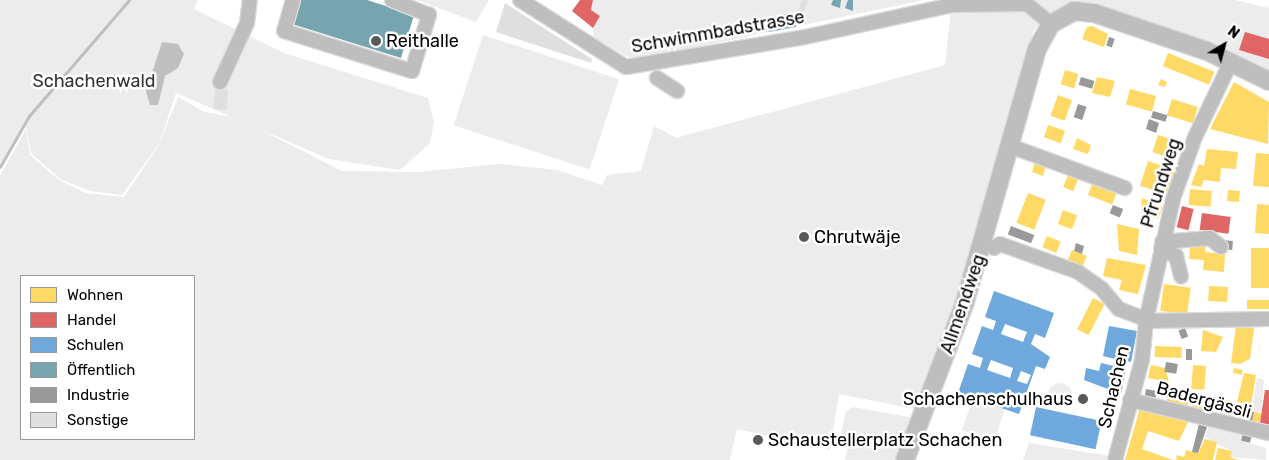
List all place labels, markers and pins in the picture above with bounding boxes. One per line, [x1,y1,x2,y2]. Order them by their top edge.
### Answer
place label: Reithalle [386,30,459,52]
marker: Reithalle [370,35,382,47]
place label: Chrutwäje [814,226,901,248]
marker: Chrutwäje [798,231,810,243]
place label: Schachenschulhaus [903,388,1073,410]
marker: Schachenschulhaus [1077,393,1089,405]
place label: Schaustellerplatz Schachen [768,429,1002,451]
marker: Schaustellerplatz Schachen [752,434,764,446]

